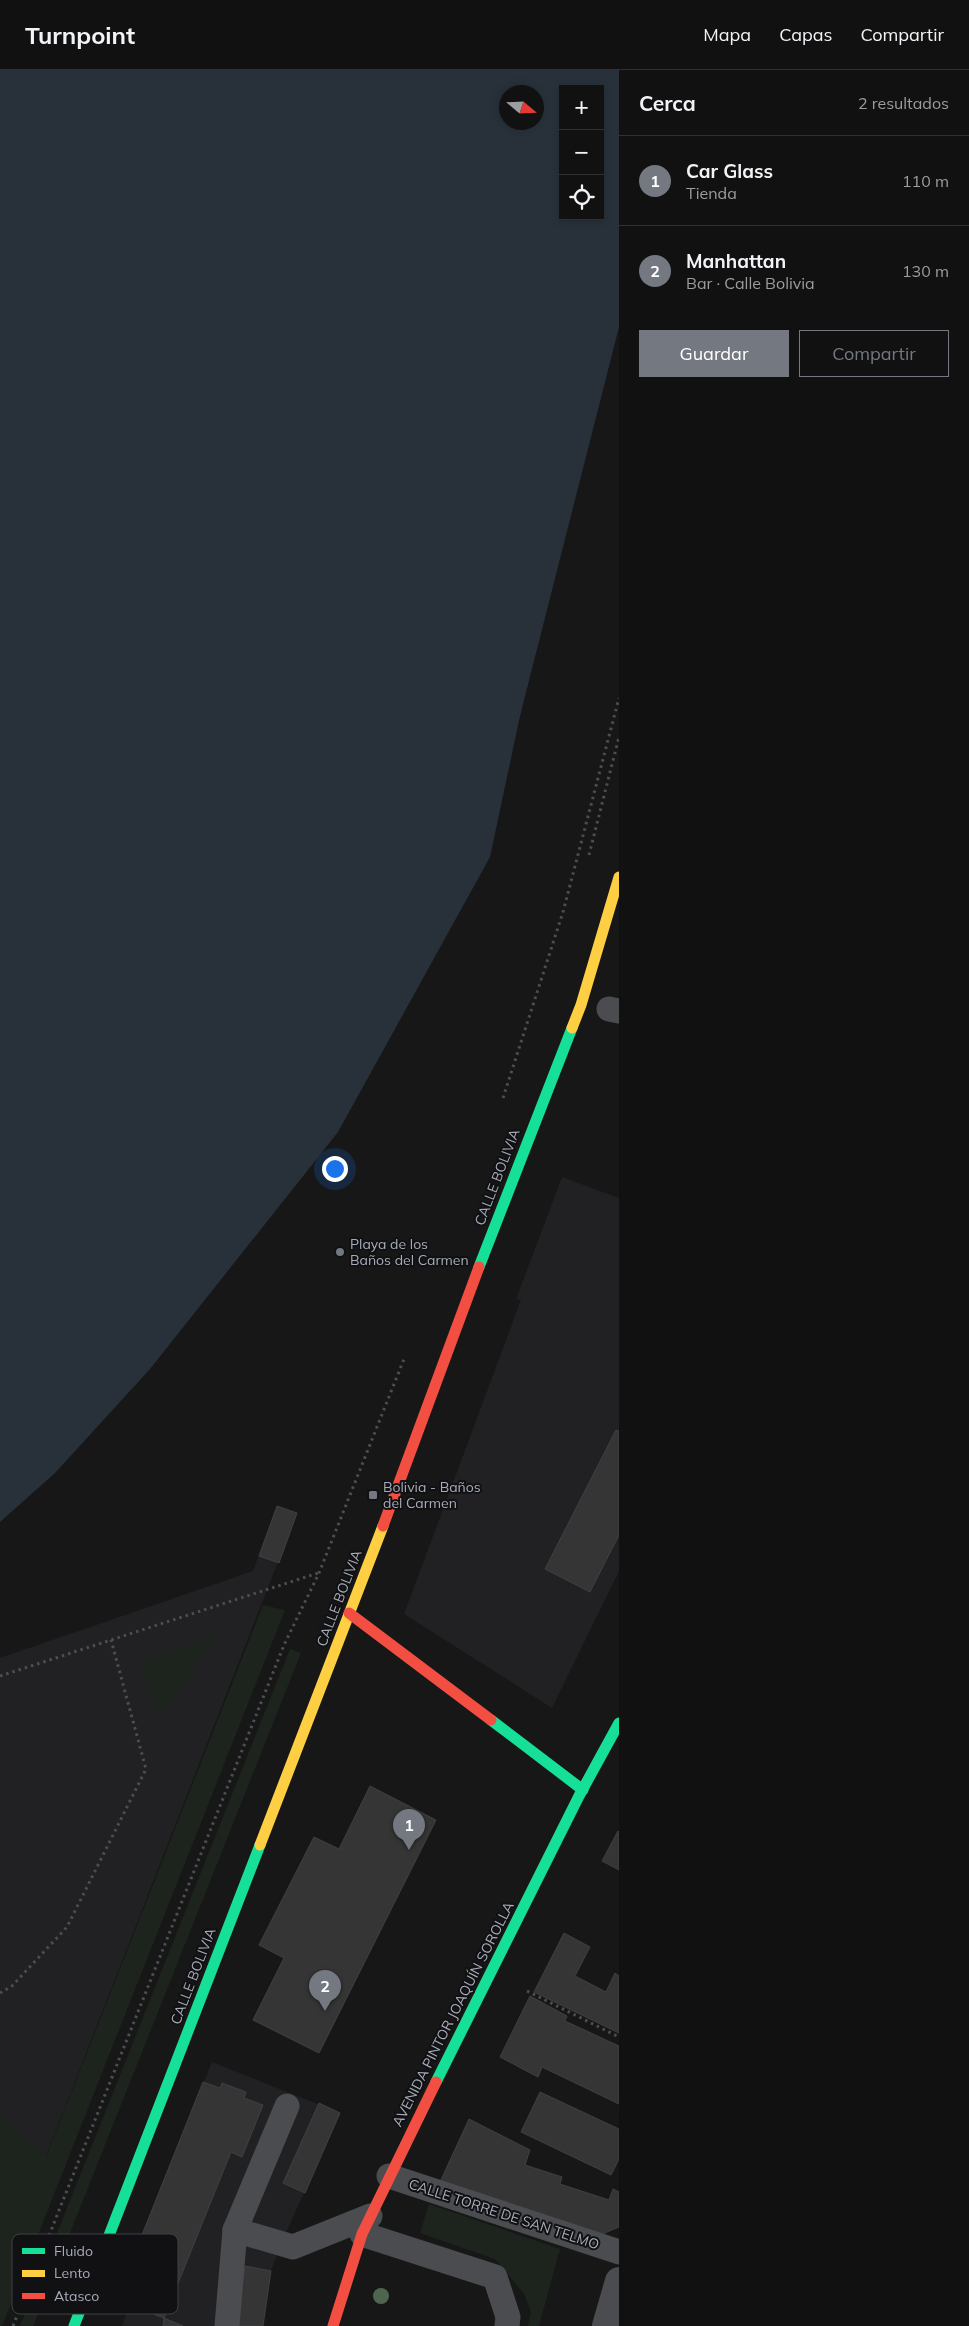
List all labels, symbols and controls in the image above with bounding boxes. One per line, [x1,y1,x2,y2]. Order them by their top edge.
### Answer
text: Turnpoint [25,20,135,50]
text: Mapa [703,23,751,46]
text: Capas [779,23,833,46]
text: Compartir [861,23,944,46]
north arrow [499,85,544,130]
map controls [559,85,604,220]
button: + [559,85,604,130]
text: Cerca [639,90,696,116]
text: 2 resultados [858,93,949,113]
button: − [559,130,604,175]
text: Car Glass [686,159,773,183]
text: 1 [650,171,660,191]
text: 110 m [902,171,949,191]
button: locate [559,175,604,220]
text: Tienda [686,183,737,203]
text: Manhattan [686,249,786,273]
text: 2 [650,261,660,281]
text: 130 m [902,261,949,281]
text: Bar · Calle Bolivia [686,273,815,293]
button: Guardar [639,330,789,377]
button: Compartir [799,330,949,377]
street label: CALLE BOLIVIA [470,1125,524,1228]
your location [322,1156,348,1182]
place label: Playa de los Baños del Carmen [350,1235,469,1269]
marker: Playa de los Baños del Carmen [334,1246,346,1258]
place label: Bolivia - Baños del Carmen [383,1478,481,1512]
marker: Bolivia - Baños del Carmen [367,1489,379,1501]
street label: CALLE BOLIVIA [312,1546,366,1649]
pin: 1 [393,1809,425,1850]
street label: AVENIDA PINTOR JOAQUÍN SOROLLA [388,1898,518,2130]
street label: CALLE BOLIVIA [166,1924,220,2027]
pin: 2 [309,1970,341,2011]
street label: CALLE TORRE DE SAN TELMO [406,2175,602,2253]
legend [12,2234,178,2314]
text: Fluido [54,2242,93,2260]
text: Lento [54,2264,90,2282]
text: Atasco [54,2287,99,2305]

